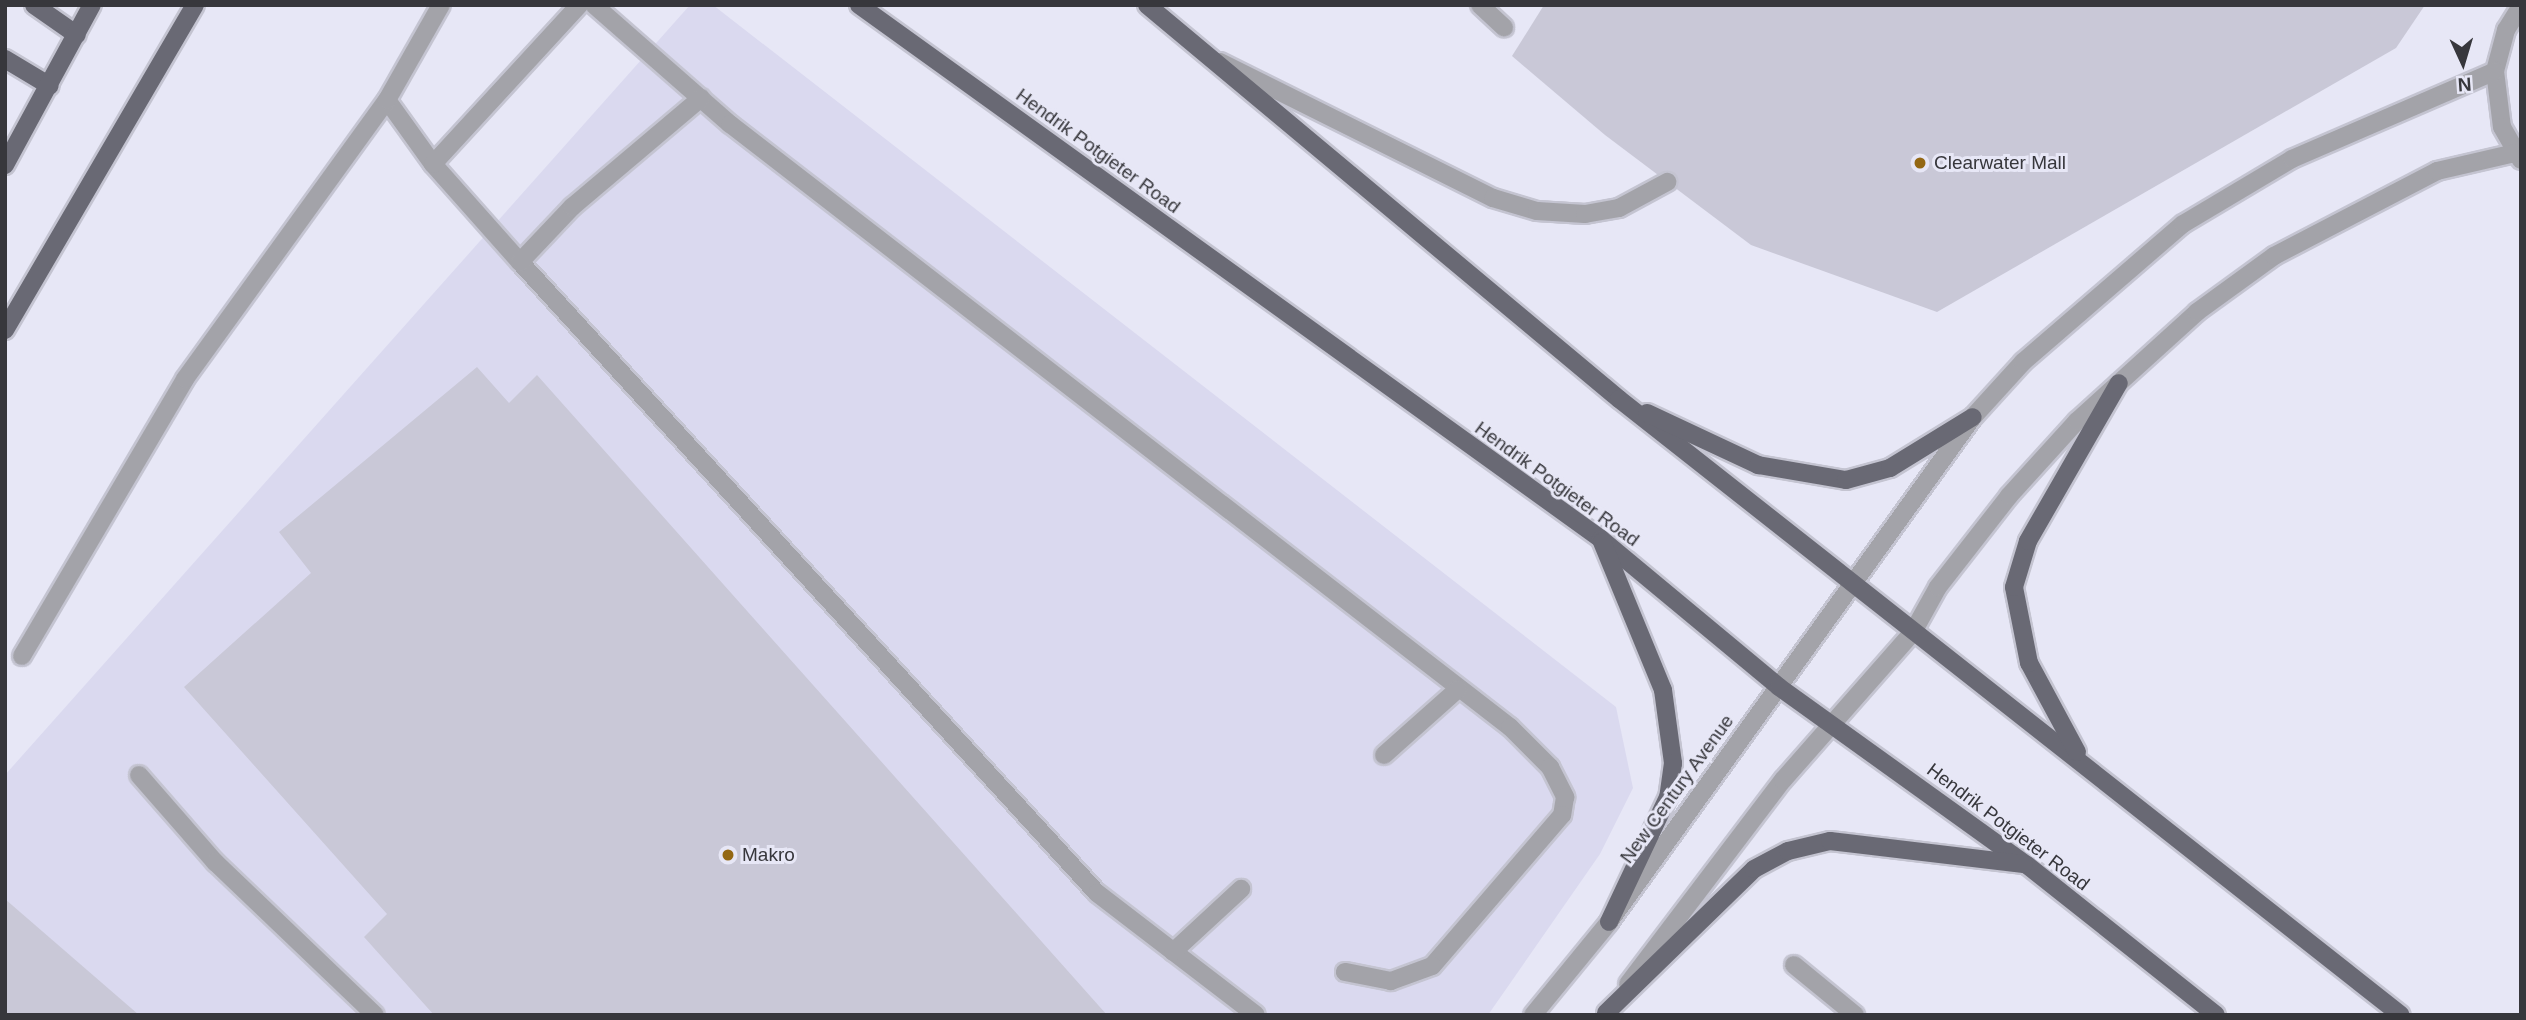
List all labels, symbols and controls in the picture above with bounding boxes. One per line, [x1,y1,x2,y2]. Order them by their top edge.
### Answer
north arrow [2428,28,2498,98]
text: N [2457,73,2472,95]
street label: Hendrik Potgieter Road [1011,84,1185,218]
place label: Clearwater Mall [1934,152,2066,174]
marker: Clearwater Mall [1912,155,1928,171]
street label: Hendrik Potgieter Road [1470,417,1644,551]
street label: New Century Avenue [1615,710,1739,868]
street label: Hendrik Potgieter Road [1922,758,2094,896]
place label: Makro [742,844,795,866]
marker: Makro [720,847,736,863]

